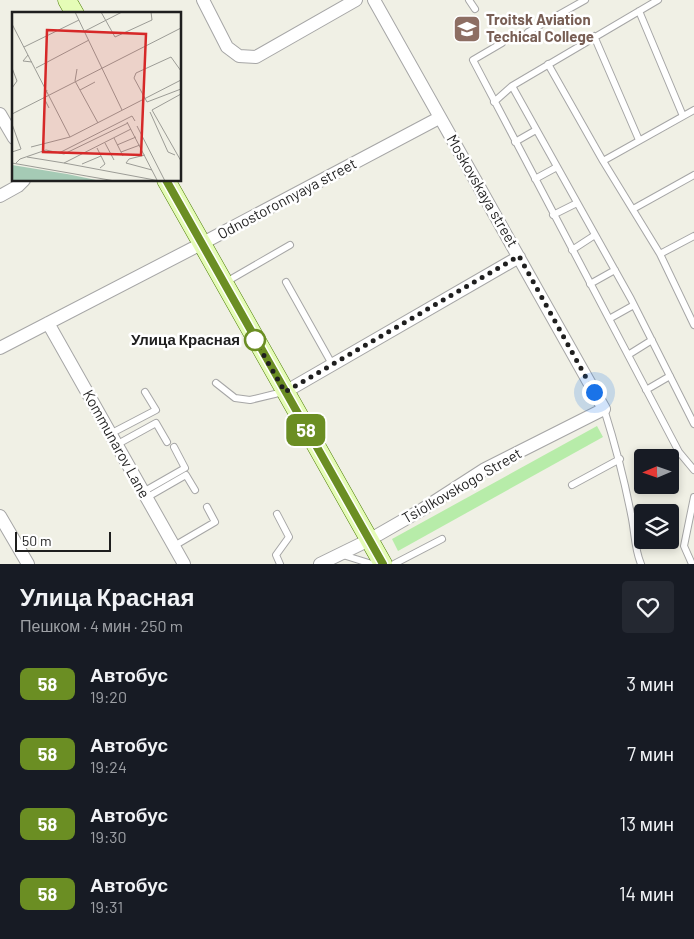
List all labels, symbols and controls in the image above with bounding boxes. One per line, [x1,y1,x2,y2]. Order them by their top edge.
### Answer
place label: Troitsk Aviation Techical College [486,10,594,45]
inset map [12,12,181,181]
school or university icon: Troitsk Aviation Techical College [452,14,482,44]
street label: Moskovskaya street [443,131,522,250]
street label: Odnostoronnyaya street [214,154,359,242]
marker: Улица Красная [244,329,266,351]
place label: Улица Красная [131,330,240,348]
your location [582,380,607,405]
street label: Kommunarov Lane [80,386,154,501]
line badge: 58 [284,414,328,446]
text: 58 [296,419,316,441]
street label: Tsiolkovskogo Street [399,444,524,527]
north arrow [634,449,679,494]
map controls [634,449,679,549]
button: layers [634,504,679,549]
scale bar [15,529,111,552]
text: 50 m [22,532,51,549]
button: heart [622,581,674,633]
text: Улица Красная [20,582,194,611]
text: Пешком · 4 мин · 250 m [20,616,183,635]
text: Автобус [90,663,168,686]
text: 3 мин [626,672,674,695]
text: 58 [38,673,57,695]
text: 19:20 [90,687,127,706]
text: Автобус [90,733,168,756]
text: 7 мин [627,742,674,765]
text: 58 [38,743,57,765]
text: 19:24 [90,757,127,776]
text: Автобус [90,803,168,826]
text: 13 мин [620,812,674,835]
text: 58 [38,813,57,835]
text: 19:30 [90,827,127,846]
text: Автобус [90,873,168,896]
text: 14 мин [619,882,674,905]
text: 58 [38,883,57,905]
text: 19:31 [90,897,123,916]

